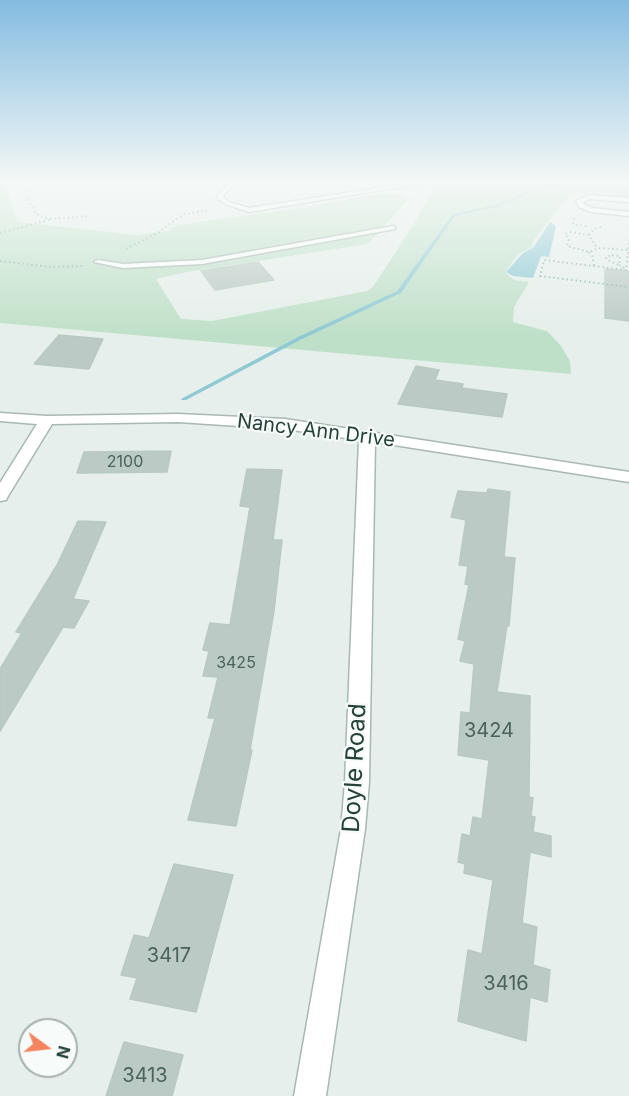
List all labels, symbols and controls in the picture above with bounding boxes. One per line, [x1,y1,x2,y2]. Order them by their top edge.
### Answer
street label: Nancy Ann Drive [236,409,396,453]
house number: 2100 [107,452,143,472]
house number: 3425 [216,653,256,673]
street label: Doyle Road [337,703,373,833]
house number: 3424 [464,719,514,743]
house number: 3417 [147,944,191,968]
house number: 3416 [483,972,529,996]
north arrow [18,1018,78,1078]
text: N [52,1044,75,1061]
house number: 3413 [122,1064,168,1088]

